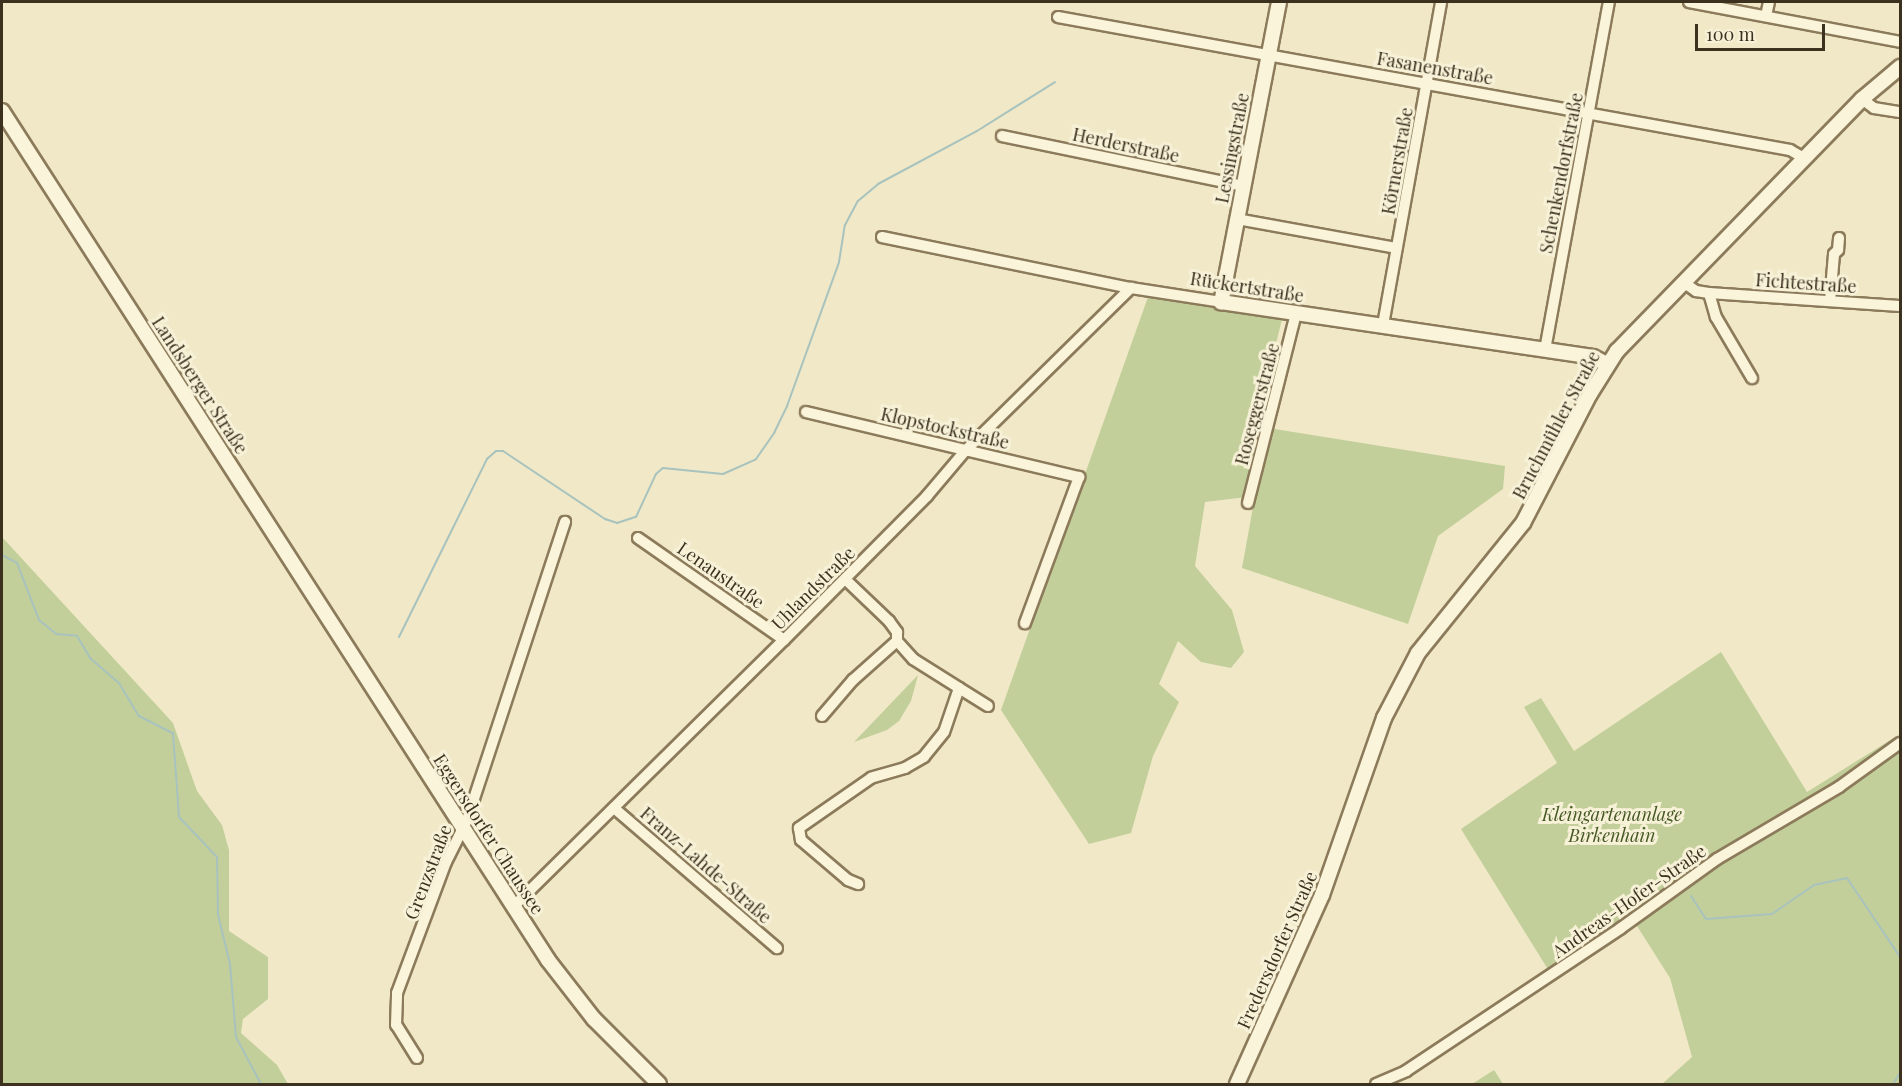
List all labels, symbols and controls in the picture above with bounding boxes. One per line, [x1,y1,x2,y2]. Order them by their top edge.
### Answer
scale bar [1698,12,1828,50]
text: 100 m [1706,22,1755,46]
street label: Fasanenstraße [1375,47,1495,89]
street label: Lessingstraße [1211,91,1253,205]
street label: Schenkendorfstraße [1535,91,1587,255]
street label: Körnerstraße [1377,106,1417,216]
street label: Herderstraße [1071,123,1181,167]
street label: Rückertstraße [1189,267,1305,307]
street label: Fichtestraße [1755,269,1857,297]
street label: Landsberger Straße [147,312,253,458]
street label: Roseggerstraße [1230,341,1284,467]
street label: Bruchmühler Straße [1508,347,1604,503]
street label: Klopstockstraße [879,403,1011,453]
street label: Lenaustraße [673,537,769,613]
street label: Uhlandstraße [767,542,859,634]
street label: Eggersdorfer Chaussee [429,750,549,918]
street label: Franz-Lahde-Straße [636,802,776,928]
park label: Kleingartenanlage Birkenhain [1542,804,1682,846]
street label: Grenzstraße [400,822,456,922]
street label: Andreas-Hofer-Straße [1548,840,1710,962]
street label: Fredersdorfer Straße [1232,868,1322,1032]

